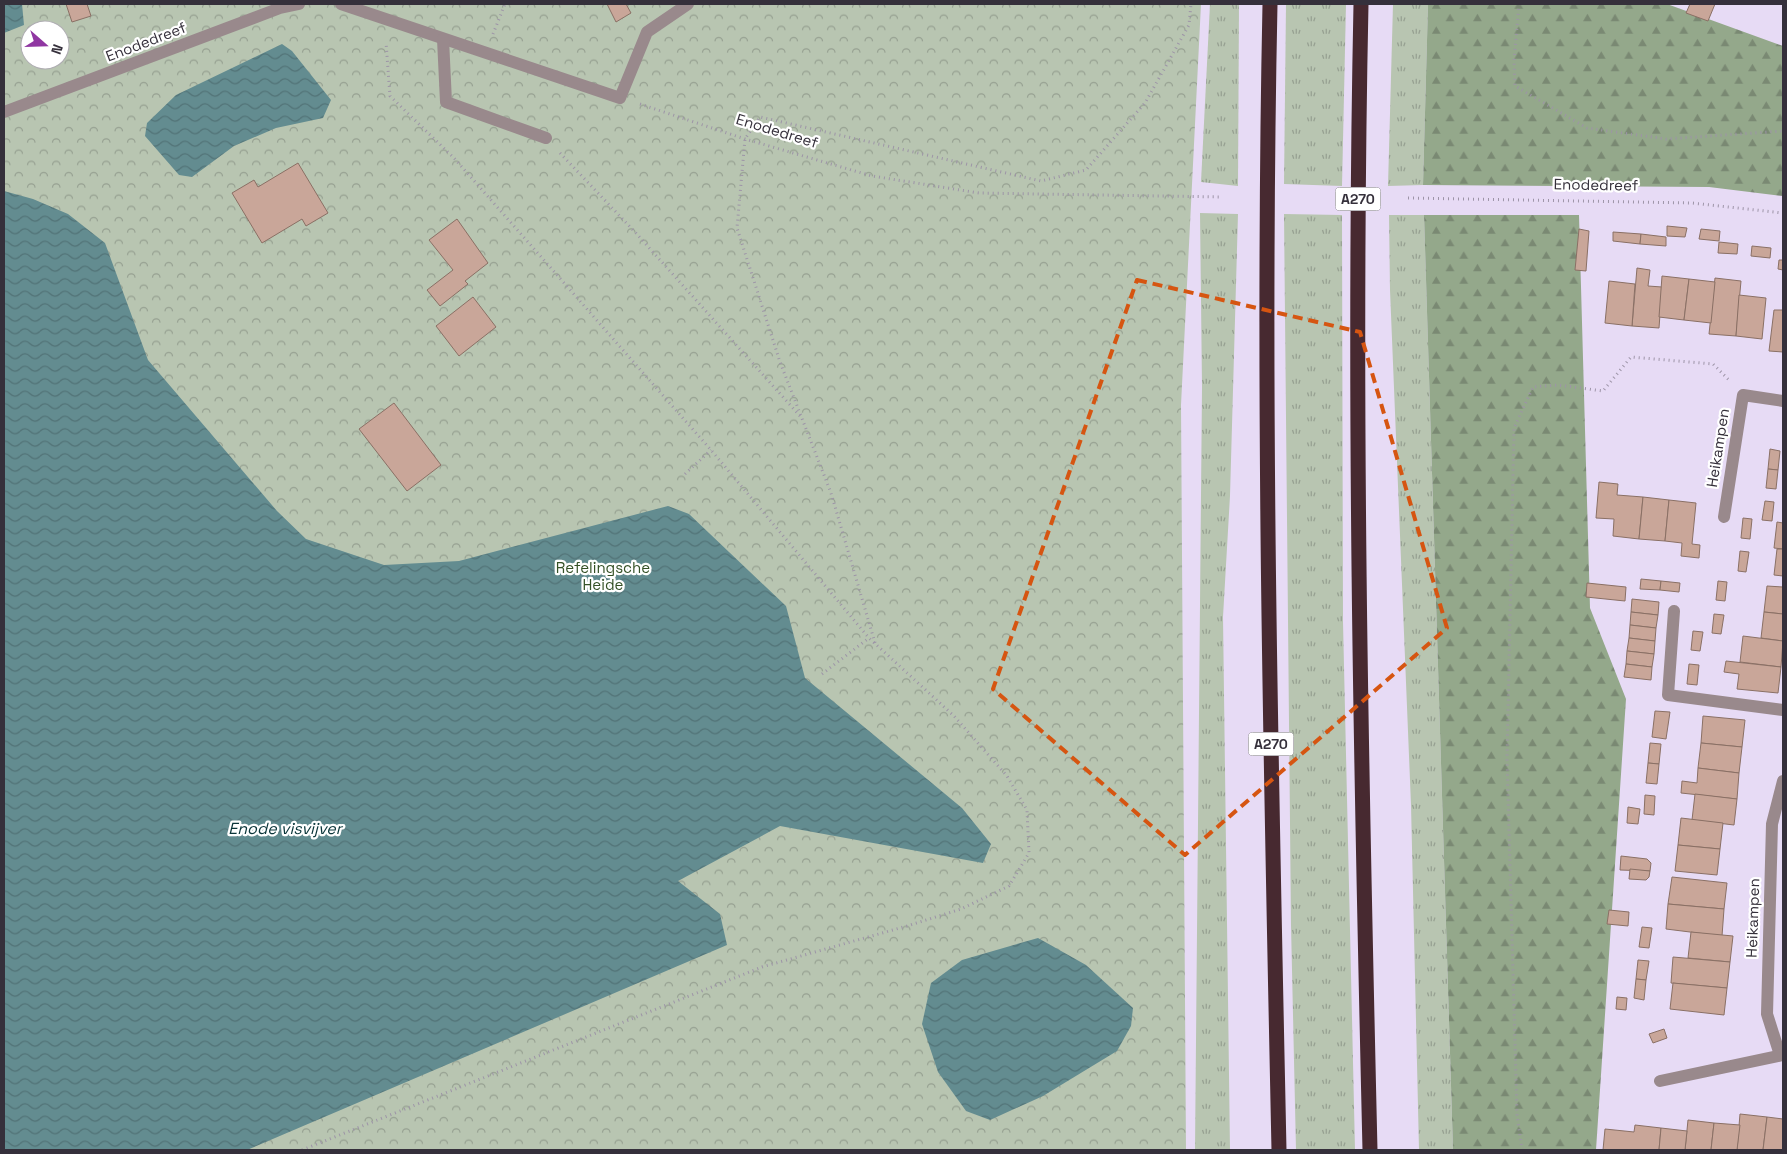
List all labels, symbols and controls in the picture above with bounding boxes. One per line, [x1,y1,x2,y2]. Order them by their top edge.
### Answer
street label: Enodedreef [103,17,189,66]
north arrow [20,20,70,70]
text: N [47,42,67,57]
street label: Enodedreef [734,109,821,152]
street label: Enodedreef [1554,174,1639,195]
road number: A270 [1336,188,1380,210]
street label: Heikampen [1702,407,1733,489]
park label: Refelingsche Heide [556,558,650,594]
road number: A270 [1248,732,1294,756]
water label: Enode visvijver [228,818,344,839]
street label: Heikampen [1742,878,1763,958]

